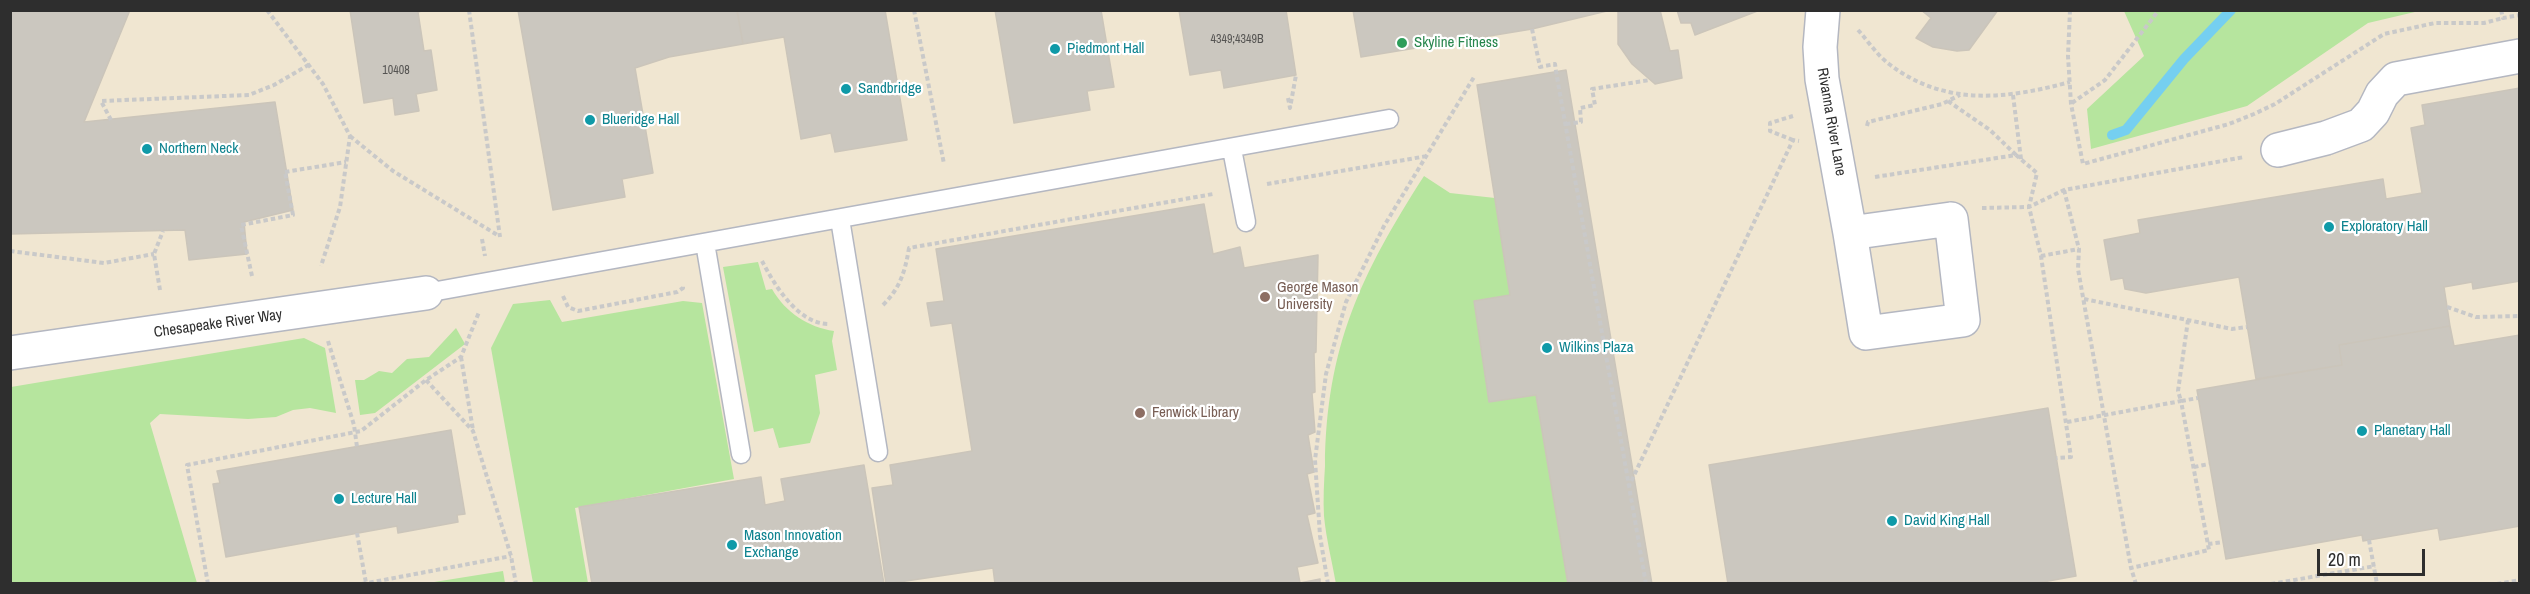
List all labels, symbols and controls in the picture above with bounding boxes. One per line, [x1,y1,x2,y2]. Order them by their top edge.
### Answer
house number: 4349;4349B [1210,33,1264,47]
place label: Skyline Fitness [1414,34,1498,52]
marker: Skyline Fitness [1395,36,1409,50]
place label: Piedmont Hall [1067,40,1144,58]
marker: Piedmont Hall [1048,42,1062,56]
house number: 10408 [382,64,410,78]
street label: Rivanna River Lane [1813,67,1849,177]
place label: Sandbridge [858,80,922,98]
marker: Sandbridge [839,82,853,96]
place label: Blueridge Hall [602,111,679,129]
marker: Blueridge Hall [583,113,597,127]
place label: Northern Neck [159,140,238,158]
marker: Northern Neck [140,142,154,156]
place label: Exploratory Hall [2341,218,2428,236]
marker: Exploratory Hall [2322,220,2336,234]
place label: George Mason University [1277,279,1358,314]
marker: George Mason University [1258,290,1272,304]
street label: Chesapeake River Way [153,306,283,342]
place label: Wilkins Plaza [1559,339,1634,357]
marker: Wilkins Plaza [1540,341,1554,355]
place label: Fenwick Library [1152,404,1239,422]
marker: Fenwick Library [1133,406,1147,420]
place label: Planetary Hall [2374,422,2451,440]
marker: Planetary Hall [2355,424,2369,438]
place label: Lecture Hall [351,490,417,508]
marker: Lecture Hall [332,492,346,506]
place label: David King Hall [1904,512,1989,530]
marker: David King Hall [1885,514,1899,528]
place label: Mason Innovation Exchange [744,527,842,562]
scale bar [2320,537,2428,575]
marker: Mason Innovation Exchange [725,538,739,552]
text: 20 m [2328,547,2361,572]

